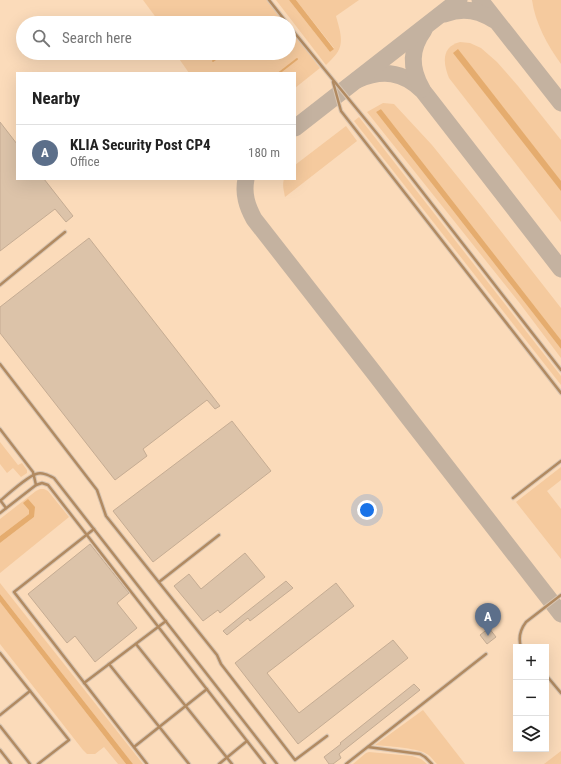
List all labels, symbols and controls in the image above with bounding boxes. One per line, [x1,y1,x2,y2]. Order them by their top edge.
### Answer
search box [16,16,296,60]
icon: search [30,27,52,49]
text: Search here [62,29,132,47]
text: Nearby [32,88,80,108]
text: KLIA Security Post CP4 [70,136,211,154]
text: A [41,145,49,160]
text: 180 m [248,145,280,160]
text: Office [70,154,100,169]
your location [357,500,377,520]
pin: A [475,603,501,636]
map controls [513,644,549,752]
button: + [513,644,549,680]
button: − [513,680,549,716]
button: layers [513,716,549,752]

